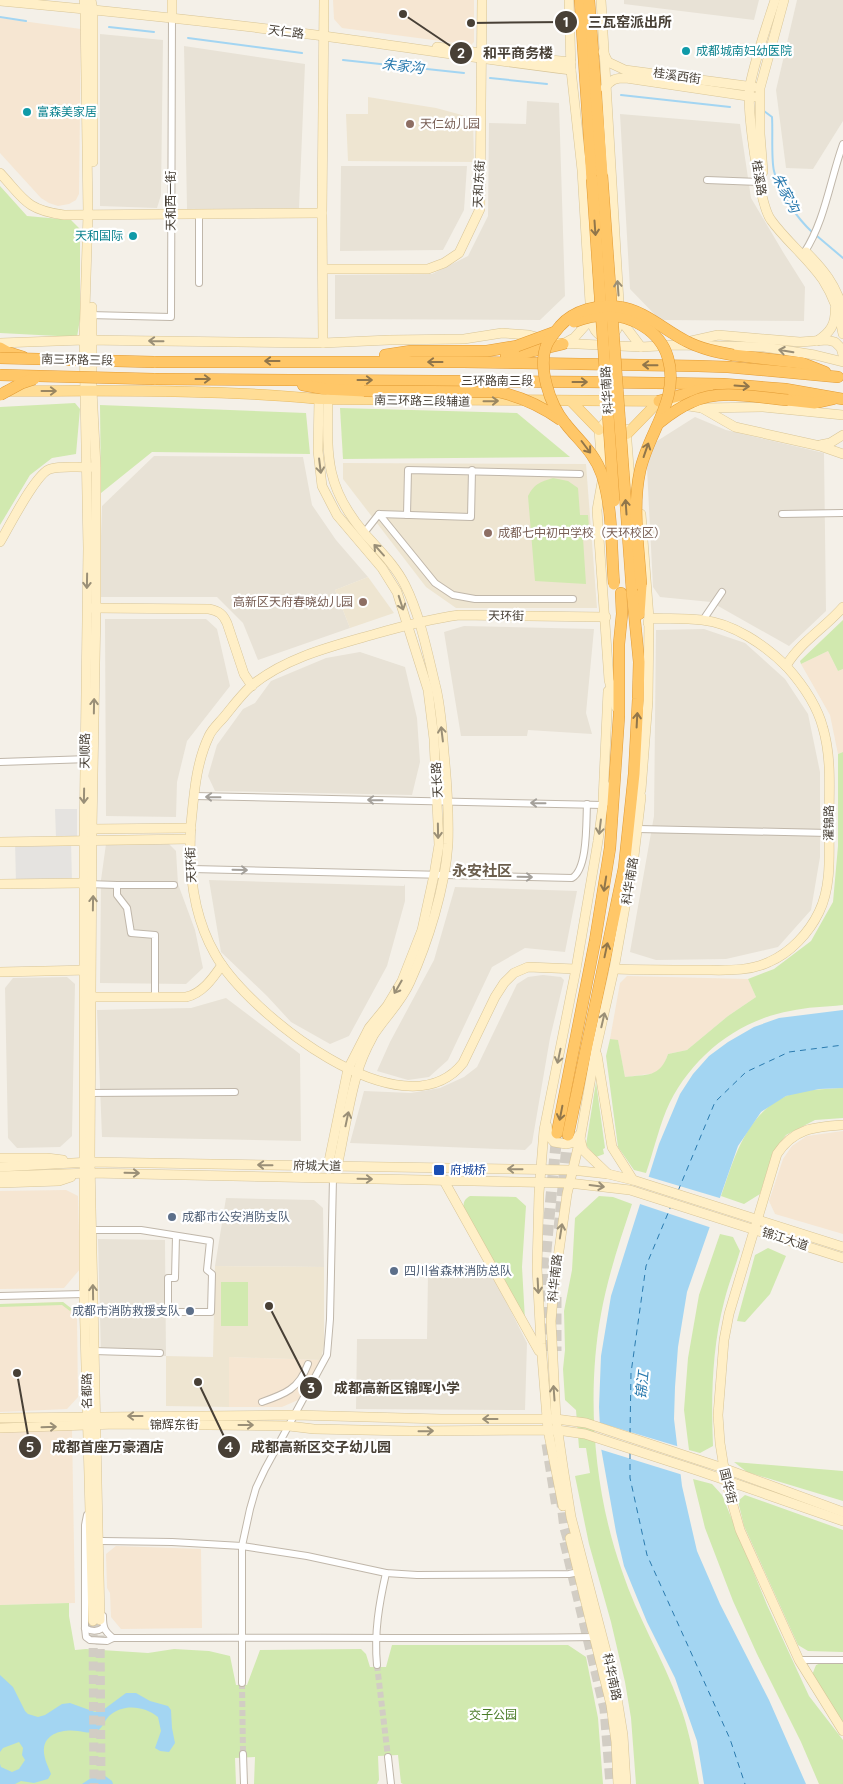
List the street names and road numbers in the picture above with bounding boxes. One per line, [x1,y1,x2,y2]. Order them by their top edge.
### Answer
street label: 天仁路 [267,22,305,41]
street label: 桂溪西街 [652,65,702,86]
street label: 桂溪路 [749,159,770,197]
street label: 天和东街 [470,160,487,208]
street label: 天和西一街 [163,171,178,231]
street label: 南三环路三段 [41,351,113,368]
street label: 科华南路 [597,366,616,415]
street label: 三环路南三段 [461,373,533,388]
street label: 南三环路三段辅道 [374,392,470,409]
street label: 天环街 [488,608,524,623]
street label: 天顺路 [77,733,92,769]
street label: 天长路 [428,762,445,798]
street label: 濯锦路 [821,805,836,841]
street label: 天环街 [182,847,199,883]
street label: 科华南路 [618,856,641,906]
street label: 府城大道 [293,1158,341,1173]
street label: 锦江大道 [760,1224,810,1253]
street label: 科华南路 [545,1253,564,1303]
street label: 名都路 [79,1373,94,1409]
street label: 锦辉东街 [150,1417,198,1432]
street label: 国华街 [717,1467,740,1505]
street label: 科华南路 [600,1652,625,1702]

